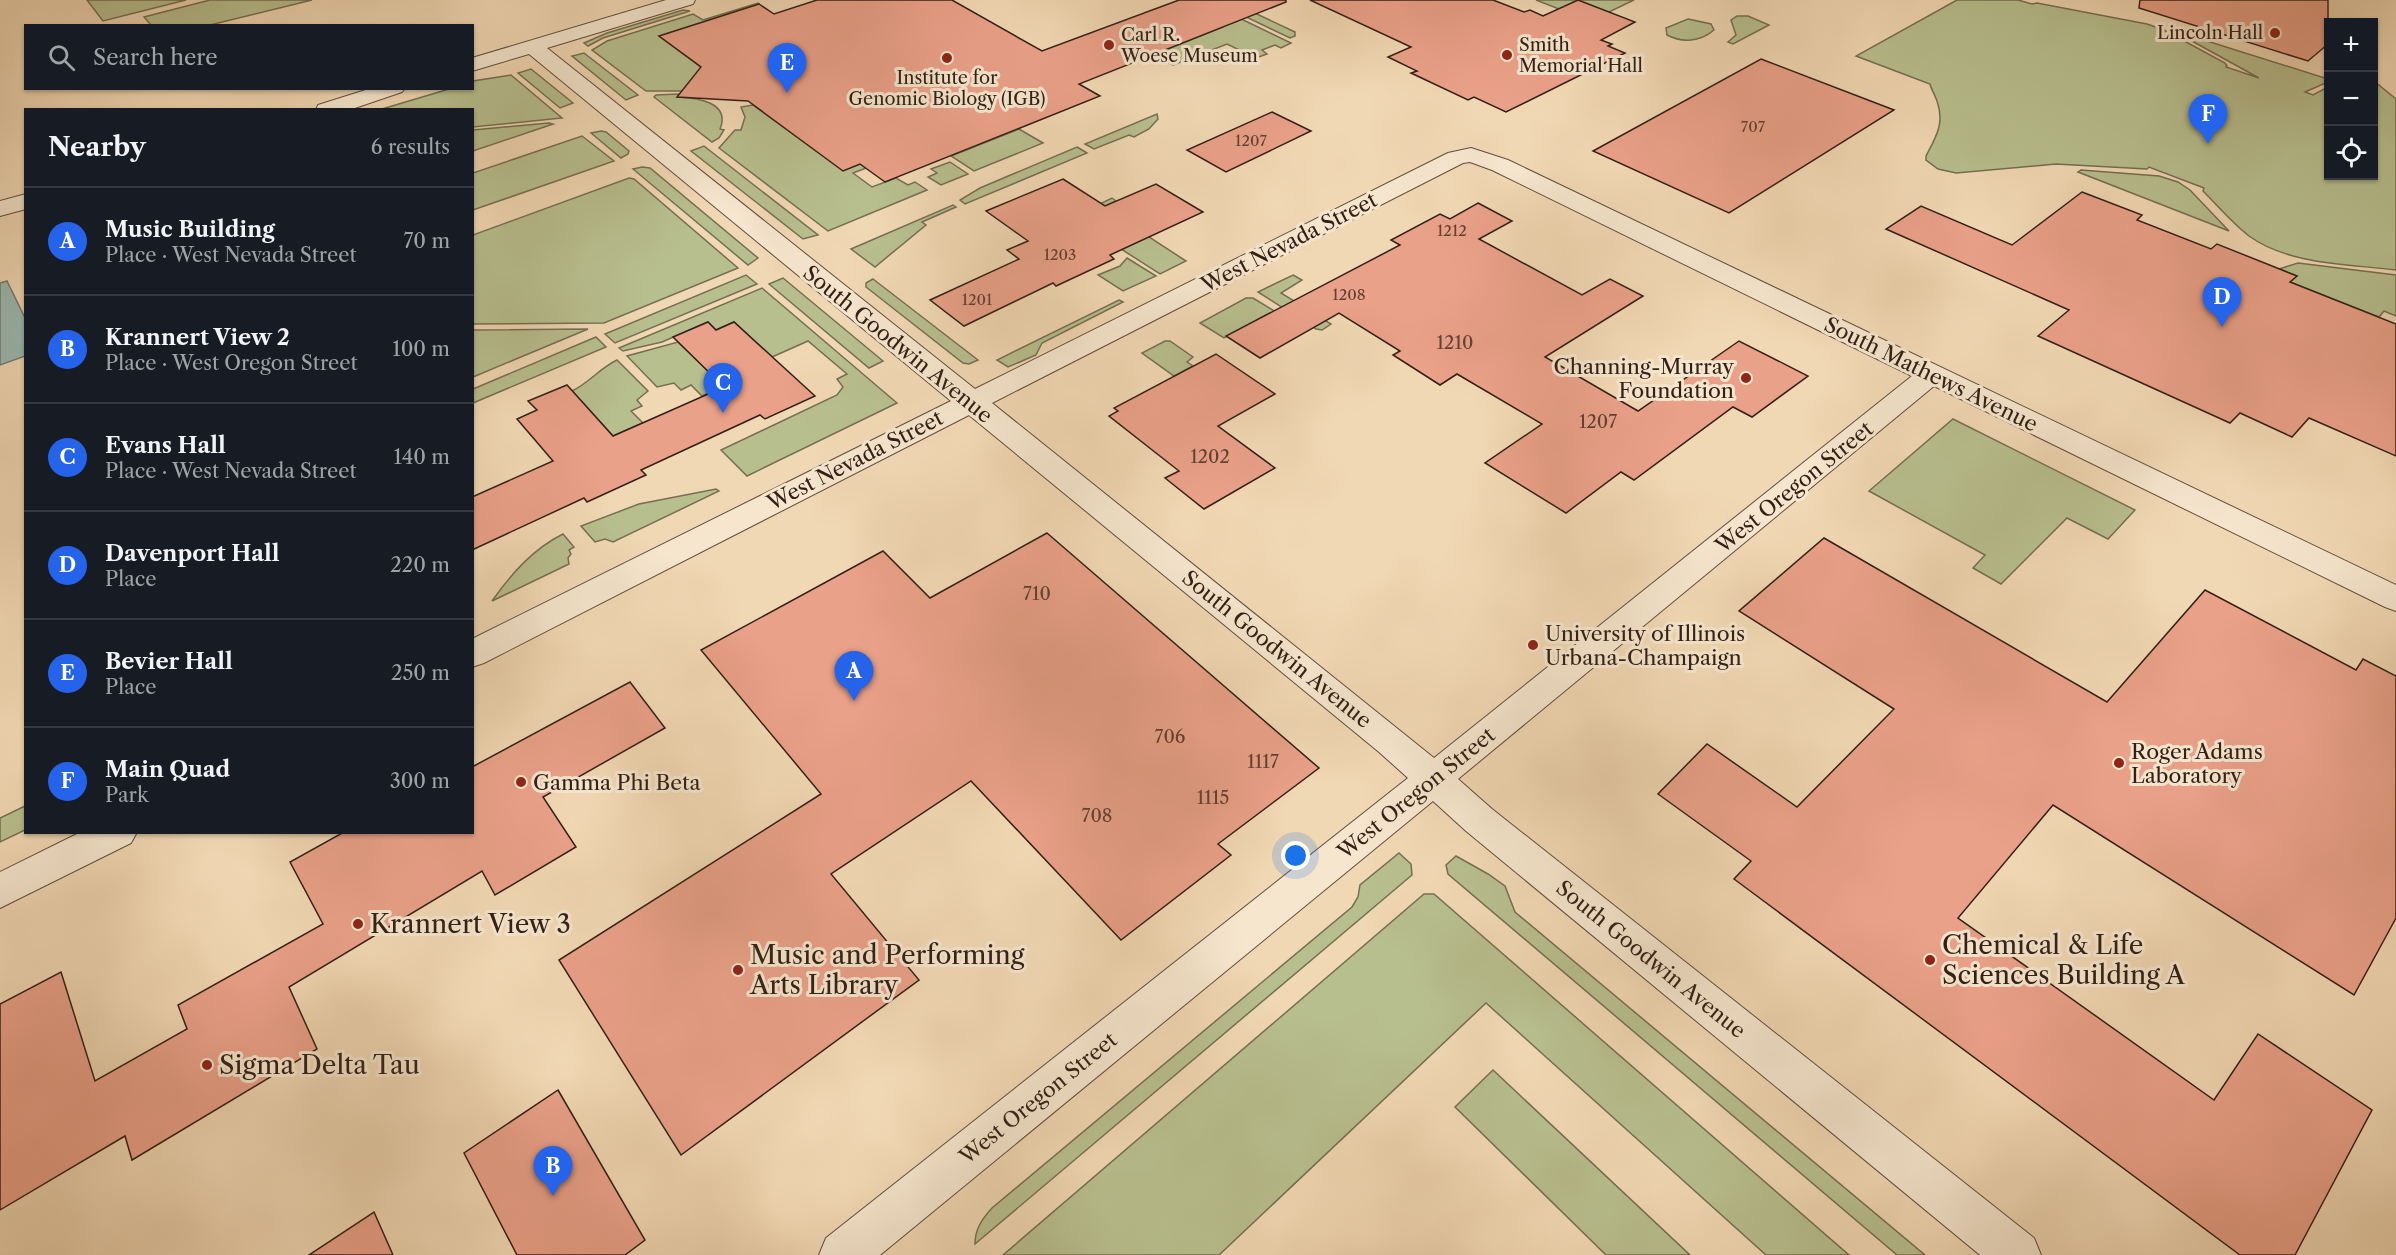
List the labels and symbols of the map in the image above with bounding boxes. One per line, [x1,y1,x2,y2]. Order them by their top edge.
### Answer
place label: Lincoln Hall [2157,22,2263,44]
place label: Carl R. Woese Museum [1120,24,1258,67]
marker: Lincoln Hall [2268,26,2282,40]
place label: Smith Memorial Hall [1519,34,1643,77]
marker: Carl R. Woese Museum [1102,38,1116,52]
pin: E [768,44,806,93]
marker: Smith Memorial Hall [1500,48,1514,62]
marker: Institute for Genomic Biology (IGB) [940,51,954,65]
place label: Institute for Genomic Biology (IGB) [849,67,1045,110]
pin: F [2188,94,2228,144]
house number: 707 [1741,117,1766,136]
house number: 1207 [1235,131,1268,150]
street label: West Nevada Street [1196,187,1382,298]
house number: 1212 [1437,221,1467,240]
house number: 1203 [1044,245,1076,264]
street label: South Goodwin Avenue [798,260,998,428]
pin: D [2202,278,2242,327]
house number: 1208 [1332,285,1366,304]
house number: 1201 [962,290,993,309]
street label: South Mathews Avenue [1820,311,2042,437]
house number: 1210 [1437,332,1473,354]
place label: Channing-Murray Foundation [1554,354,1734,403]
pin: C [704,364,742,413]
marker: Channing-Murray Foundation [1739,371,1753,385]
street label: West Nevada Street [762,405,948,516]
house number: 1207 [1579,411,1617,433]
street label: West Oregon Street [1710,416,1878,559]
house number: 1202 [1190,446,1230,468]
street label: South Goodwin Avenue [1177,565,1377,733]
house number: 710 [1023,583,1051,605]
place label: University of Illinois Urbana-Champaign [1545,621,1745,670]
marker: University of Illinois Urbana-Champaign [1526,638,1540,652]
pin: A [834,652,874,701]
street label: West Oregon Street [1332,722,1500,865]
house number: 706 [1155,726,1185,748]
place label: Roger Adams Laboratory [2131,739,2263,788]
house number: 1117 [1247,751,1279,773]
marker: Roger Adams Laboratory [2112,756,2126,770]
place label: Gamma Phi Beta [533,770,701,795]
marker: Gamma Phi Beta [514,775,528,789]
house number: 1115 [1197,787,1229,809]
house number: 708 [1082,805,1112,827]
your location [1281,841,1310,870]
street label: South Goodwin Avenue [1551,875,1751,1043]
place label: Krannert View 3 [370,908,571,940]
marker: Krannert View 3 [351,917,365,931]
place label: Chemical & Life Sciences Building A [1942,929,2186,991]
place label: Music and Performing Arts Library [749,939,1025,1001]
marker: Chemical & Life Sciences Building A [1923,953,1937,967]
marker: Music and Performing Arts Library [731,963,745,977]
street label: West Oregon Street [954,1027,1122,1170]
place label: Sigma Delta Tau [219,1049,420,1081]
marker: Sigma Delta Tau [200,1058,214,1072]
pin: B [534,1146,572,1196]

